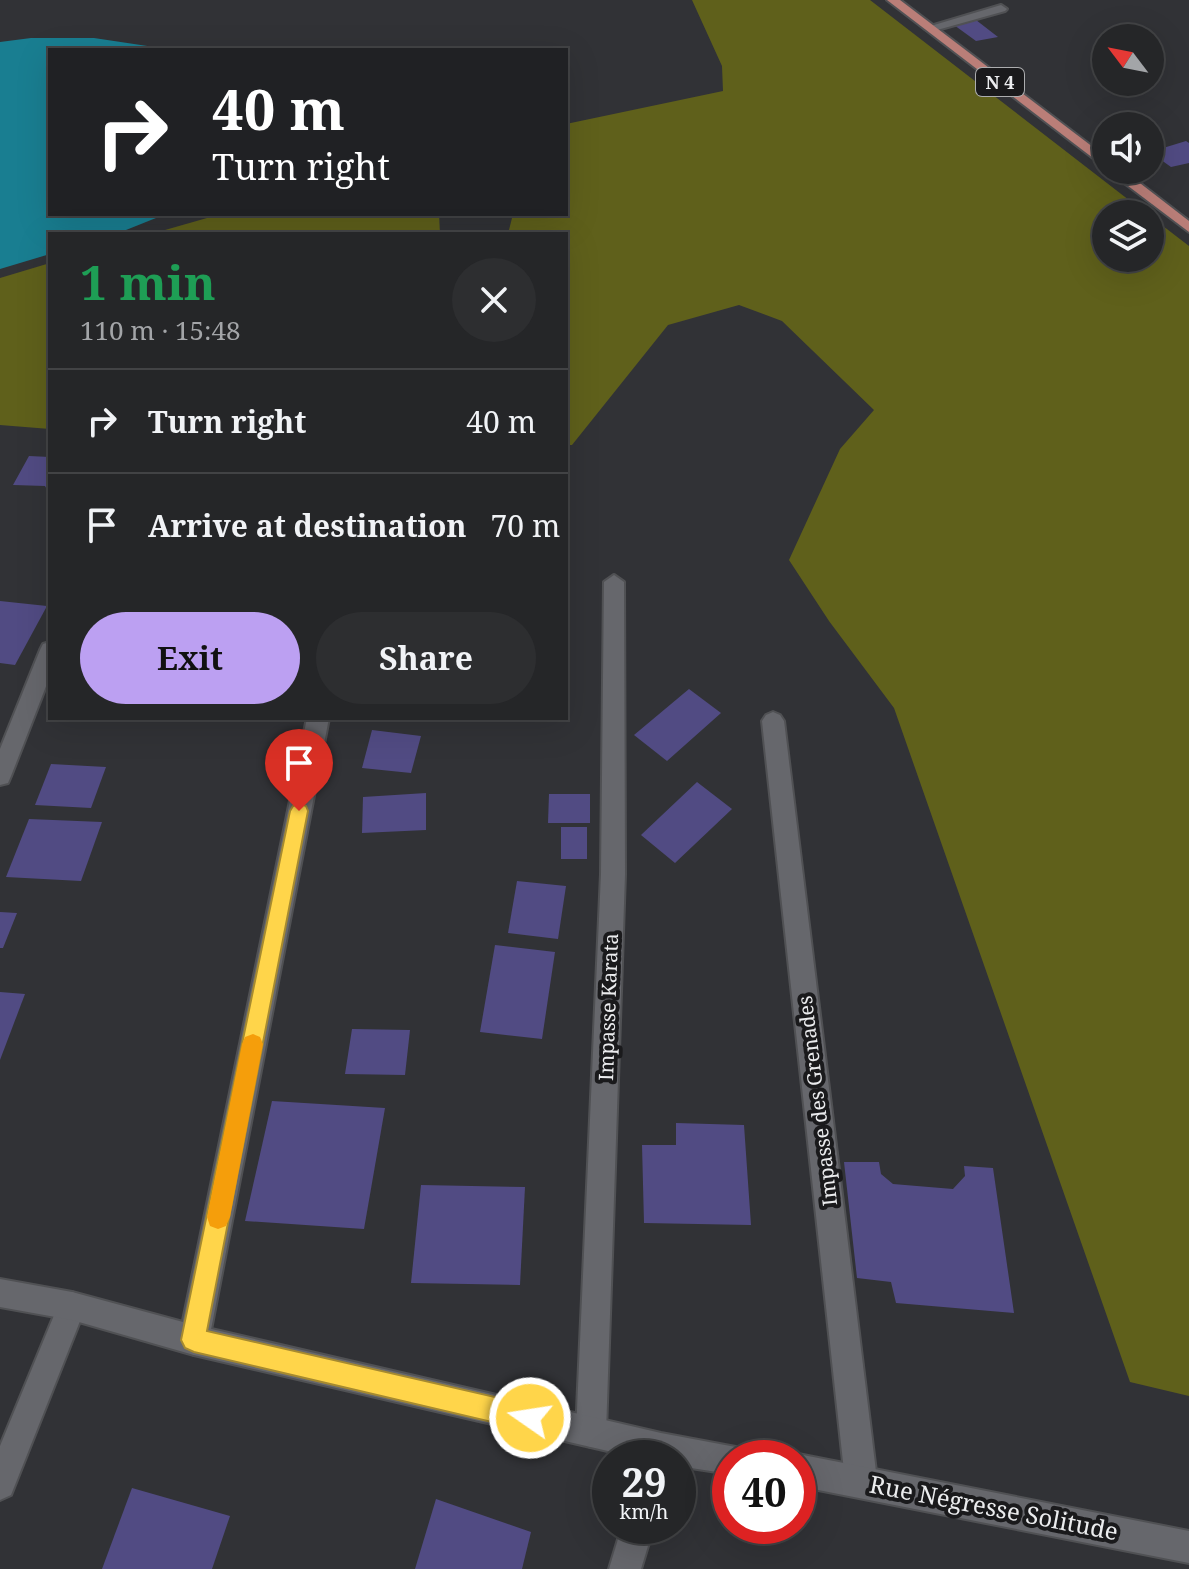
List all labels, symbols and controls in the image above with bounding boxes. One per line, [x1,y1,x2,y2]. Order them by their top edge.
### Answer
north arrow [1092,24,1164,96]
map controls [1092,24,1164,272]
road number: N 4 [976,68,1024,96]
text: 40 m [212,70,345,146]
icon: right [80,80,184,184]
button: sound [1092,112,1164,184]
text: Turn right [212,142,390,191]
button: layers [1092,200,1164,272]
text: 1 min [80,249,216,314]
button: close [452,258,536,342]
text: 110 m · 15:48 [80,312,241,348]
icon: right [80,399,124,443]
text: Turn right [148,401,306,442]
text: 40 m [466,401,536,442]
icon: arrive [80,503,124,547]
text: Arrive at destination [148,505,467,546]
text: 70 m [491,505,560,546]
button: Exit [80,612,300,704]
button: Share [316,612,536,704]
pin [265,729,333,811]
icon: arrive [277,741,321,785]
street label: Impasse Karata [592,933,624,1081]
street label: Impasse des Grenades [791,994,843,1208]
position arrow [488,1376,572,1460]
speed limit sign: 40 [712,1440,816,1544]
text: 29 [621,1454,667,1509]
street label: Rue Négresse Solitude [867,1467,1121,1547]
text: km/h [619,1498,669,1525]

